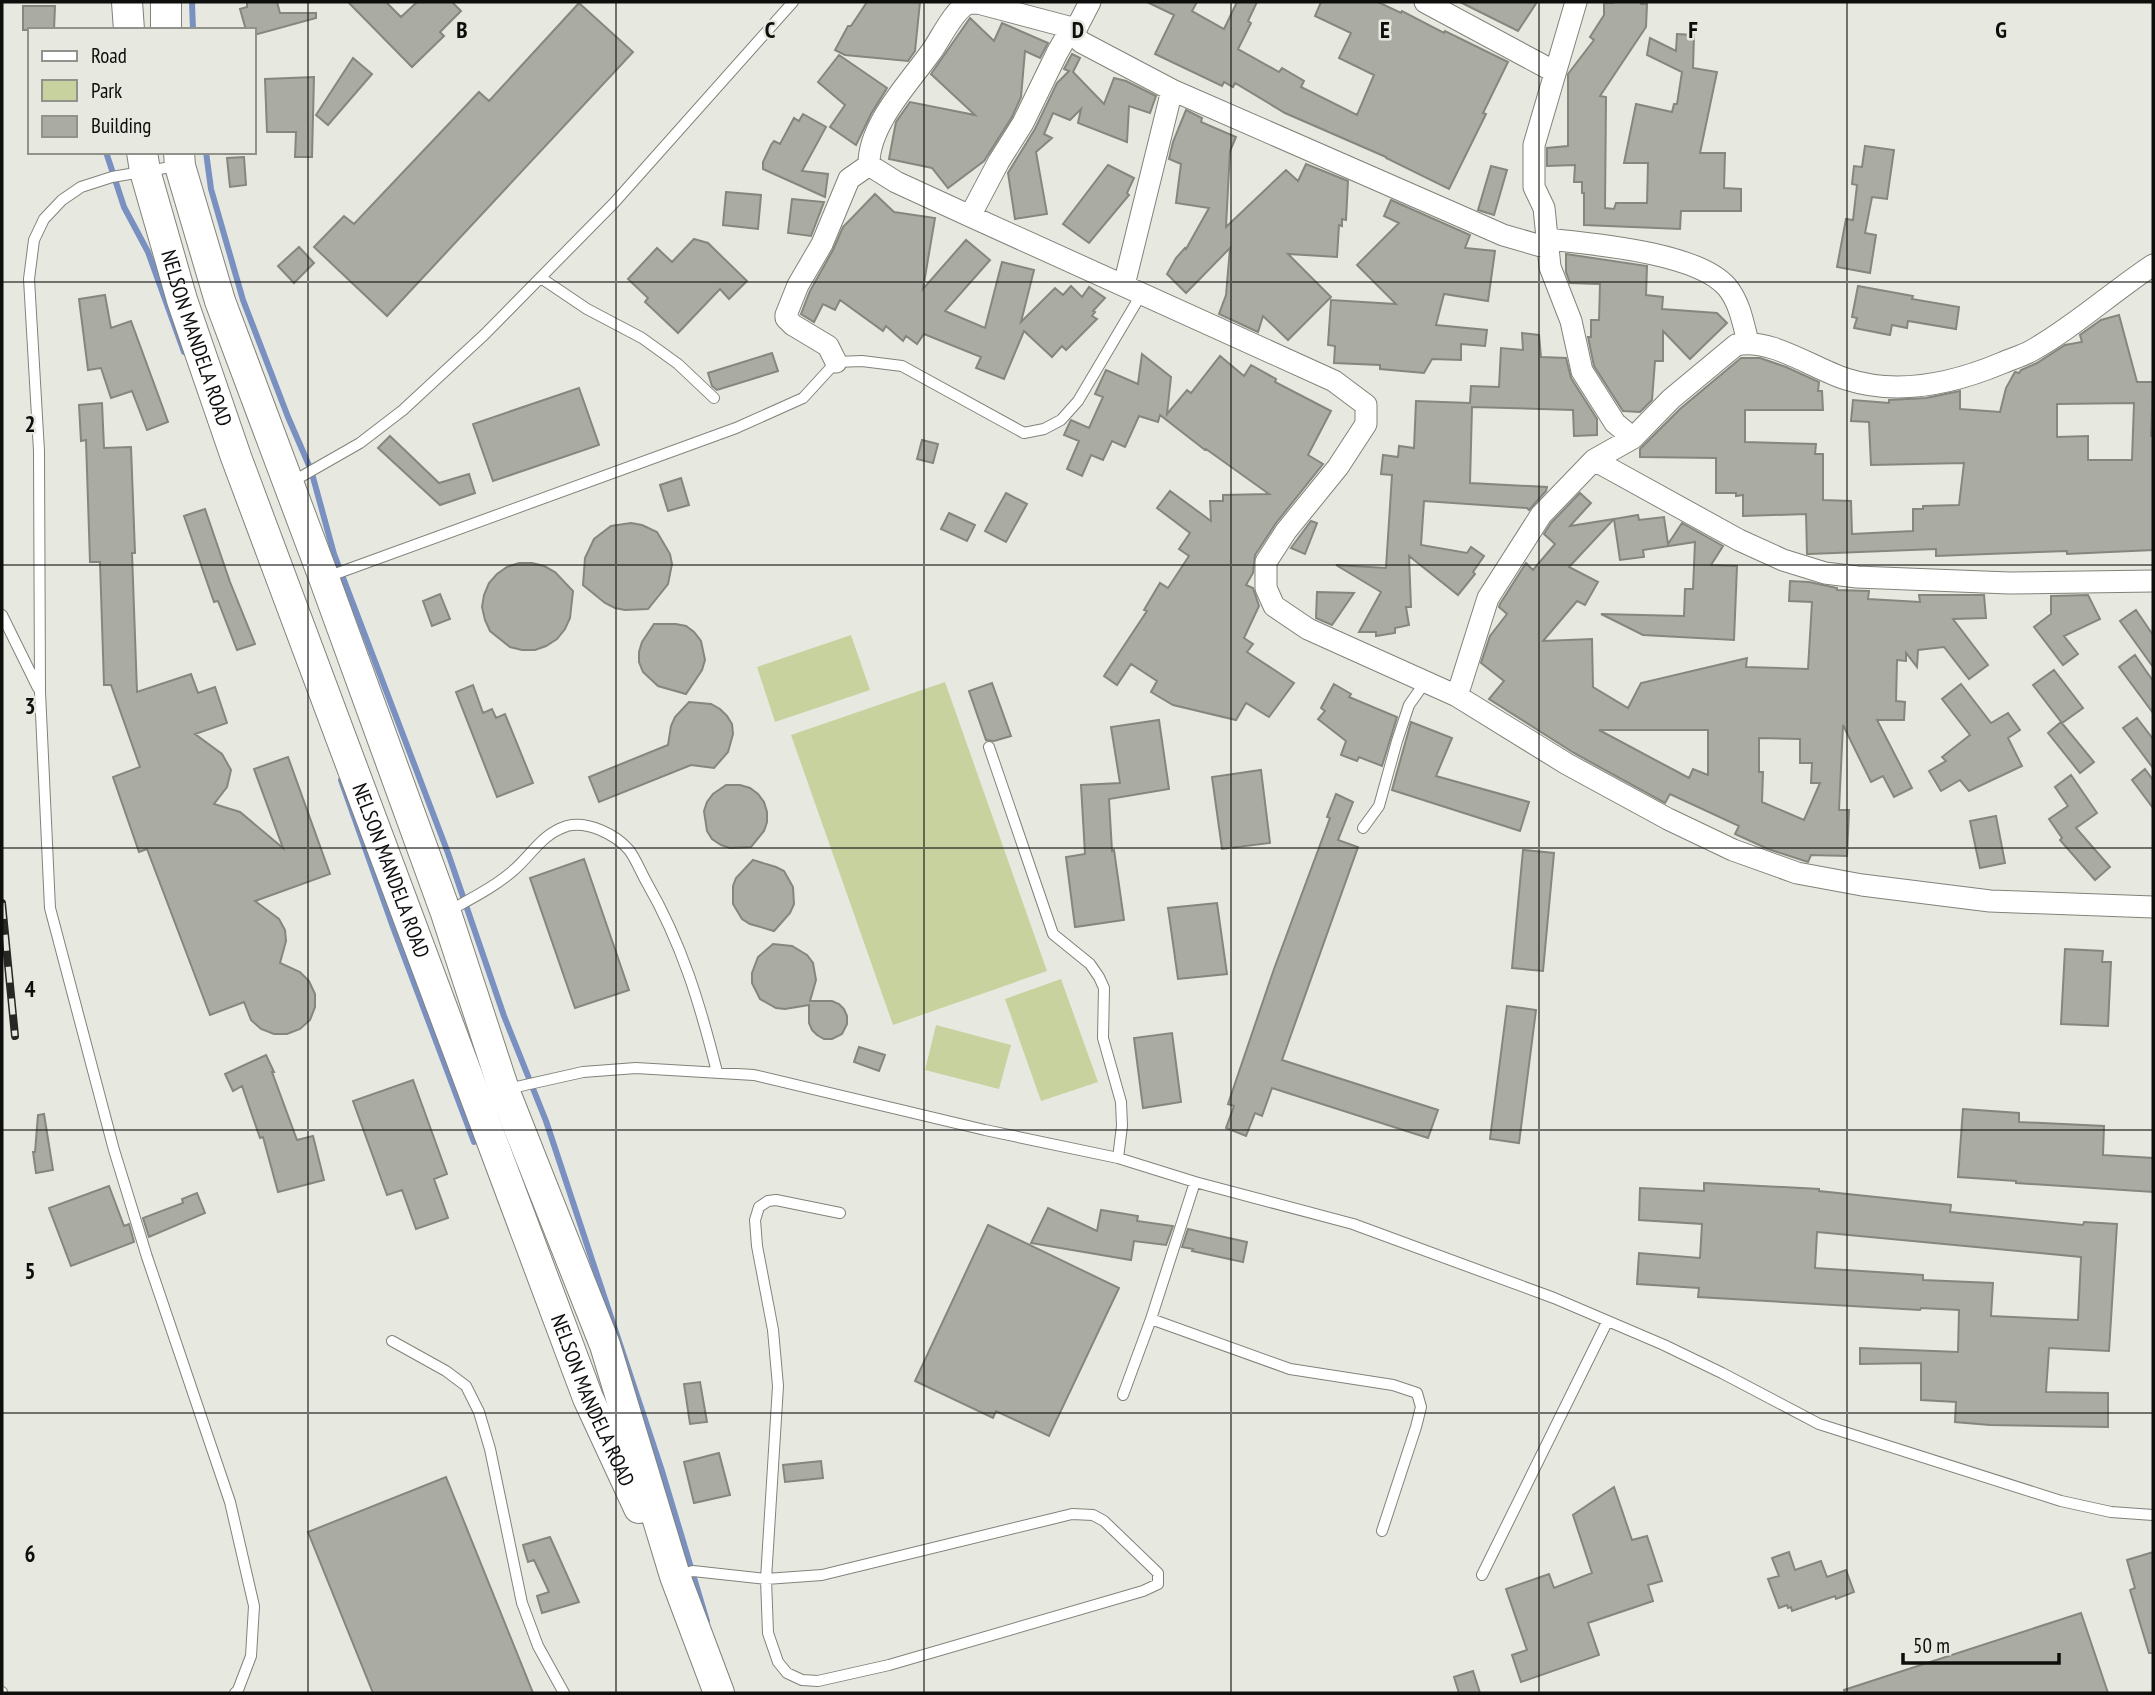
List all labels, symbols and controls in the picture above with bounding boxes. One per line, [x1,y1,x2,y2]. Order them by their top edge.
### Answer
text: B [456,15,468,44]
text: C [765,15,776,44]
text: D [1072,15,1084,44]
text: E [1380,15,1390,44]
text: F [1688,15,1698,44]
text: G [1995,15,2007,44]
legend [28,28,256,154]
text: Road [91,42,127,69]
text: Park [91,77,122,104]
text: Building [91,112,151,139]
street label: NELSON MANDELA ROAD [155,247,238,430]
text: 2 [25,409,36,438]
text: 3 [25,691,36,720]
street label: NELSON MANDELA ROAD [346,779,436,961]
text: 4 [25,974,36,1003]
text: 5 [25,1256,36,1285]
street label: NELSON MANDELA ROAD [545,1310,641,1490]
text: 6 [25,1539,36,1568]
scale bar [1903,1622,2059,1666]
text: 50 m [1913,1632,1950,1659]

